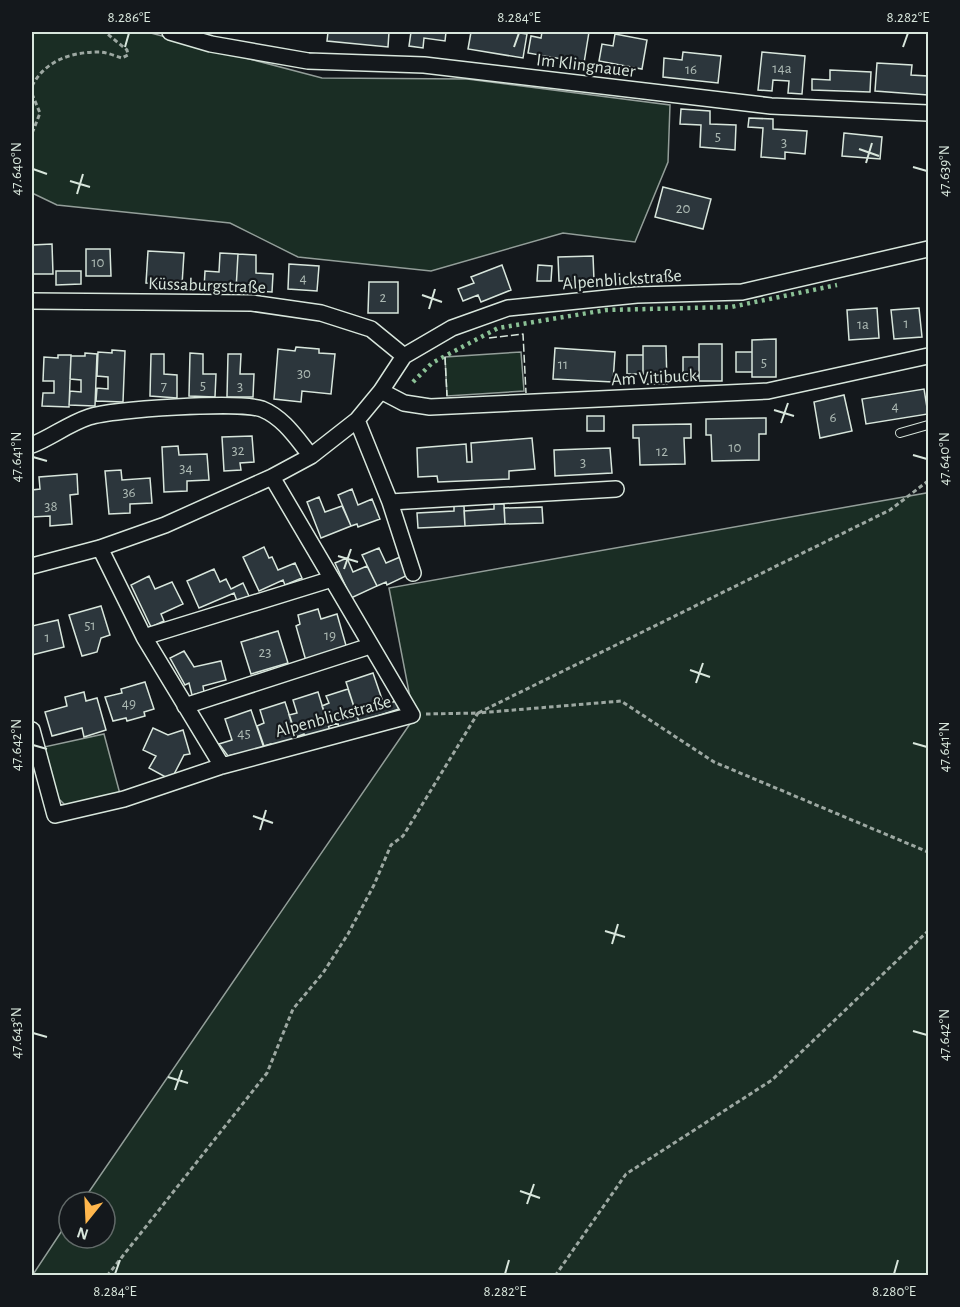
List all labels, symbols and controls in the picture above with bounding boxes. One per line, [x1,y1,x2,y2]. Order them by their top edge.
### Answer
text: 8.286°E [107,10,151,25]
text: 8.284°E [497,10,541,25]
text: 8.282°E [887,10,929,25]
street label: Im Klingnauer [535,51,637,81]
house number: 14a [772,61,792,76]
house number: 16 [685,62,697,77]
house number: 5 [715,129,721,144]
house number: 3 [781,135,787,150]
text: 47.640°N [9,142,24,196]
text: 47.639°N [937,145,952,197]
house number: 20 [676,201,690,216]
house number: 10 [91,255,105,270]
street label: Alpenblickstraße [562,267,682,293]
house number: 4 [299,271,307,286]
street label: Küssaburgstraße [148,275,266,297]
house number: 2 [380,290,387,305]
house number: 1 [903,316,909,331]
house number: 1a [857,317,869,332]
house number: 5 [761,355,767,370]
house number: 11 [558,357,568,372]
house number: 30 [297,366,311,381]
street label: Am Vitibuck [611,367,698,389]
house number: 5 [200,378,206,393]
house number: 7 [161,379,167,394]
house number: 3 [237,379,243,394]
house number: 4 [891,399,899,414]
house number: 6 [829,410,837,425]
text: 47.641°N [9,432,24,482]
text: 47.640°N [937,432,952,486]
house number: 10 [728,440,742,455]
house number: 32 [231,443,245,458]
house number: 12 [656,444,668,459]
house number: 3 [580,455,586,470]
house number: 34 [179,461,193,476]
house number: 36 [122,485,136,500]
house number: 38 [44,499,58,514]
house number: 51 [84,618,96,633]
house number: 19 [324,628,336,643]
house number: 1 [44,630,50,645]
house number: 23 [258,645,272,660]
street label: Alpenblickstraße [273,693,393,741]
house number: 49 [122,696,136,711]
text: 47.642°N [9,719,24,771]
text: 47.641°N [937,722,952,772]
house number: 45 [237,726,251,741]
text: 47.643°N [9,1007,24,1059]
text: 47.642°N [937,1009,952,1061]
north arrow [57,1190,117,1250]
text: N [75,1224,90,1243]
text: 8.284°E [93,1284,137,1299]
text: 8.282°E [484,1284,526,1299]
text: 8.280°E [872,1284,916,1299]

